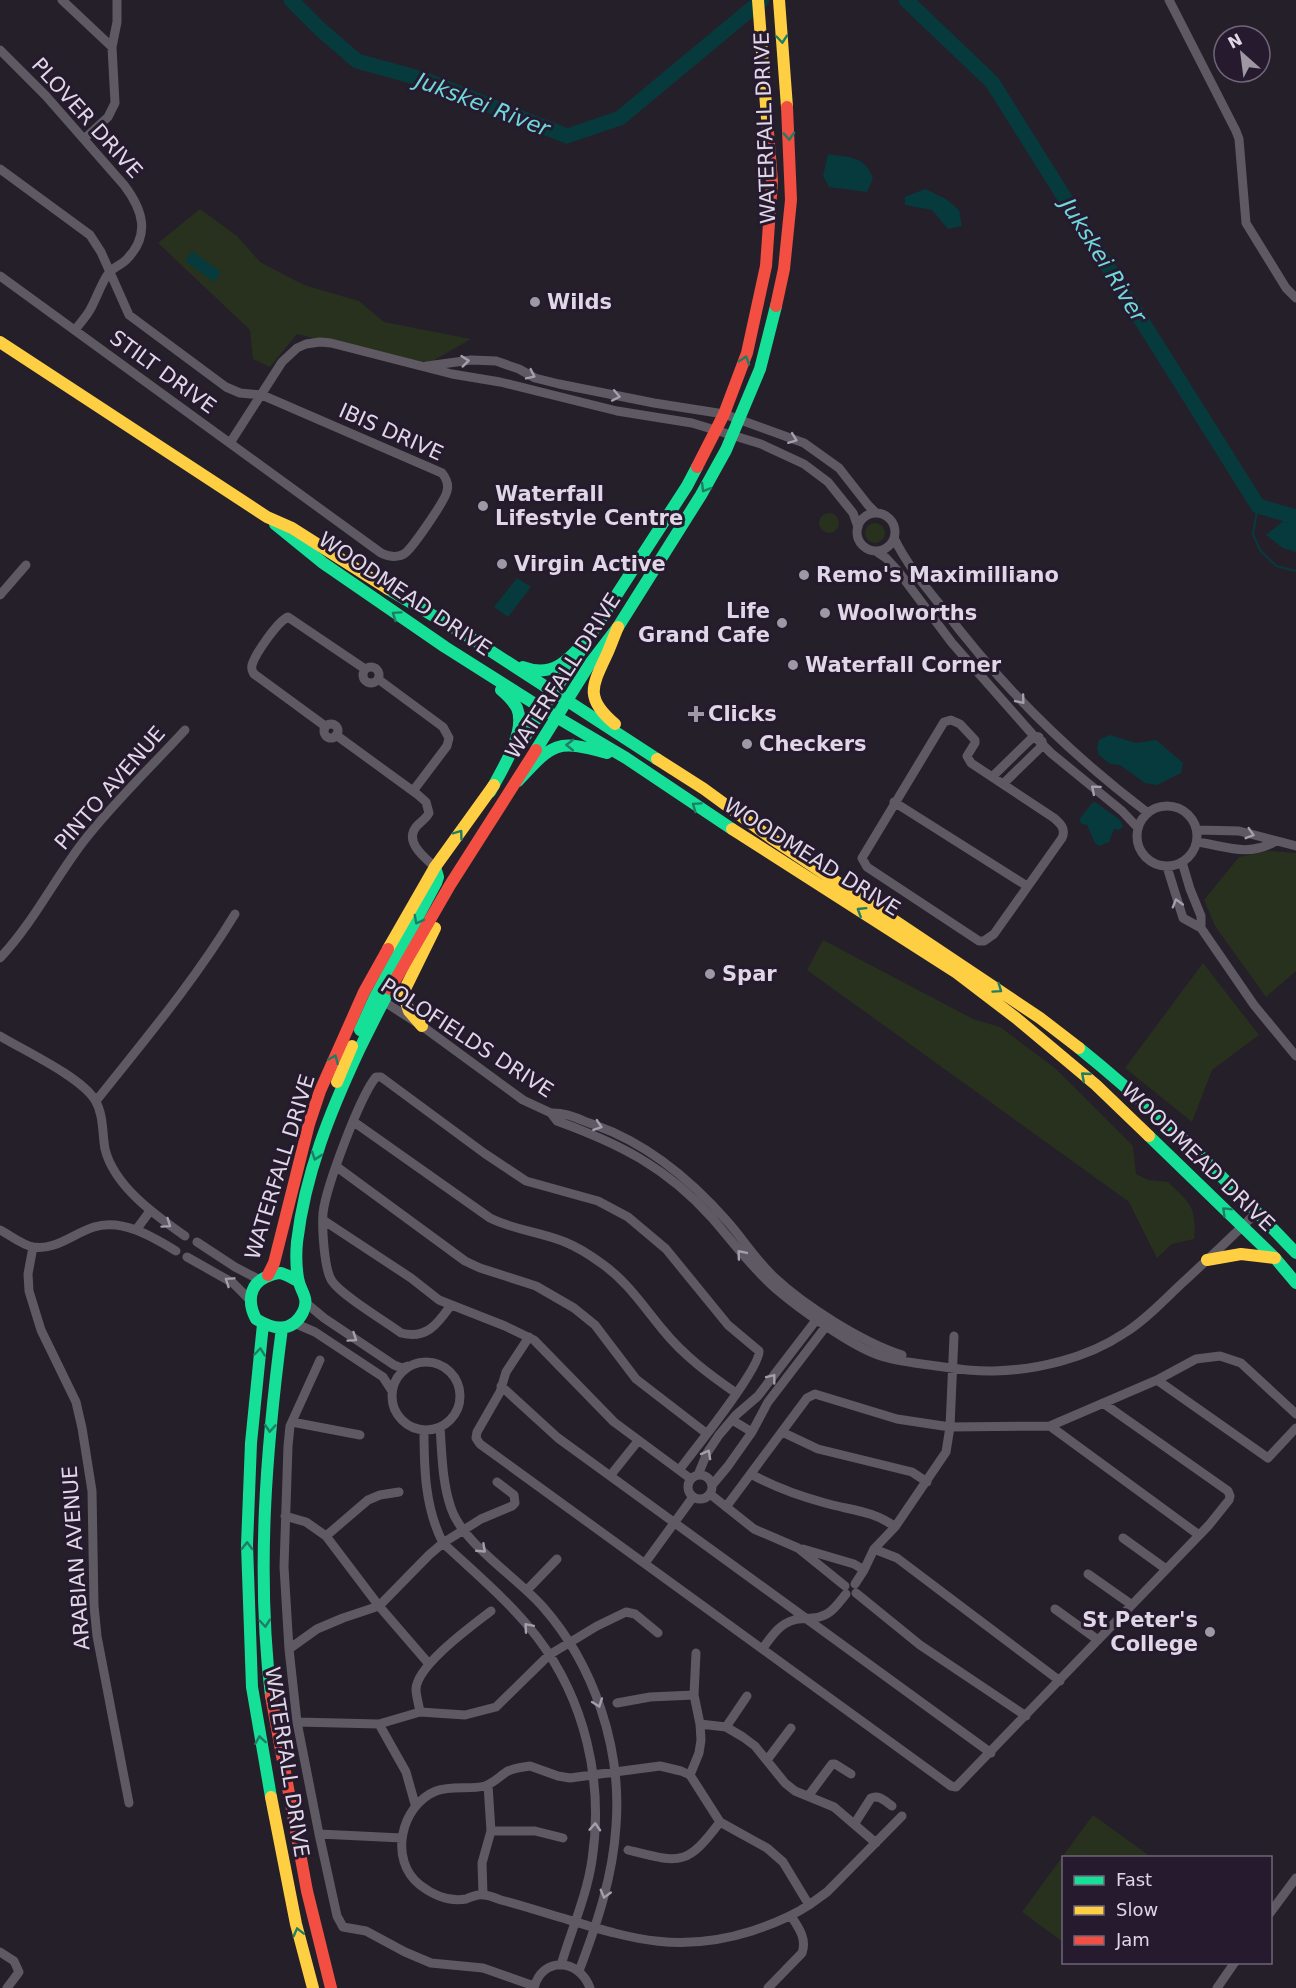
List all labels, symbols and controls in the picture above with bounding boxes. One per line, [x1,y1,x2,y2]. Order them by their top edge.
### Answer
north arrow [1212,24,1272,84]
text: N [1225,30,1246,53]
street label: WATERFALL DRIVE [750,32,780,224]
one-way arrow [775,34,788,43]
street label: PLOVER DRIVE [27,53,147,183]
water label: Jukskei River [409,66,555,142]
one-way arrow [782,131,795,140]
water label: Jukskei River [1053,190,1153,328]
place label: Wilds [547,290,612,314]
marker: Wilds [528,295,542,309]
street label: STILT DRIVE [105,325,221,419]
one-way arrow [460,355,469,368]
one-way arrow [738,355,750,366]
one-way arrow [525,368,536,380]
one-way arrow [611,389,621,402]
street label: IBIS DRIVE [335,398,447,466]
one-way arrow [788,432,798,445]
place label: Waterfall Lifestyle Centre [495,482,683,530]
one-way arrow [701,482,713,492]
marker: Waterfall Lifestyle Centre [476,499,490,513]
street label: WOODMEAD DRIVE [314,527,496,661]
place label: Virgin Active [514,552,666,576]
marker: Virgin Active [495,557,509,571]
place label: Remo's Maximilliano [816,563,1059,587]
marker: Remo's Maximilliano [797,568,811,582]
street label: WATERFALL DRIVE [501,589,625,763]
place label: Life Grand Cafe [638,599,770,647]
place label: Woolworths [837,601,977,625]
marker: Woolworths [818,606,832,620]
one-way arrow [392,611,403,622]
marker: Life Grand Cafe [775,616,789,630]
place label: Waterfall Corner [805,653,1002,677]
marker: Waterfall Corner [786,658,800,672]
one-way arrow [1013,693,1024,704]
place label: Clicks [708,702,777,726]
marker: Clicks [689,707,703,721]
street label: PINTO AVENUE [50,721,170,855]
place label: Checkers [759,732,867,756]
marker: Checkers [740,737,754,751]
one-way arrow [565,738,574,751]
one-way arrow [1091,785,1102,796]
street label: WOODMEAD DRIVE [719,793,905,921]
one-way arrow [692,803,703,814]
one-way arrow [1244,827,1255,839]
one-way arrow [452,829,463,840]
one-way arrow [1172,898,1184,909]
one-way arrow [857,907,867,919]
one-way arrow [414,913,425,924]
place label: Spar [722,962,777,986]
marker: Spar [703,967,717,981]
street label: POLOFIELDS DRIVE [376,973,558,1103]
one-way arrow [991,982,1002,993]
one-way arrow [327,1054,339,1065]
street label: WATERFALL DRIVE [240,1072,320,1262]
one-way arrow [1081,1072,1092,1083]
street label: WOODMEAD DRIVE [1117,1078,1279,1236]
one-way arrow [592,1118,603,1131]
one-way arrow [310,1150,323,1161]
one-way arrow [1223,1207,1234,1218]
one-way arrow [161,1217,172,1228]
one-way arrow [737,1249,748,1260]
one-way arrow [224,1277,235,1288]
one-way arrow [346,1331,357,1342]
one-way arrow [253,1347,266,1356]
one-way arrow [764,1374,775,1385]
one-way arrow [264,1424,277,1433]
one-way arrow [700,1450,711,1461]
street label: ARABIAN AVENUE [58,1465,94,1651]
one-way arrow [241,1542,253,1551]
one-way arrow [475,1542,486,1553]
place label: St Peter's College [1082,1608,1198,1656]
one-way arrow [258,1618,271,1628]
one-way arrow [524,1623,535,1634]
marker: St Peter's College [1203,1625,1217,1639]
street label: WATERFALL DRIVE [260,1665,314,1859]
one-way arrow [591,1697,604,1708]
one-way arrow [254,1736,266,1745]
one-way arrow [589,1822,601,1831]
legend [1062,1856,1272,1964]
text: Fast [1116,1869,1152,1890]
one-way arrow [599,1889,612,1899]
text: Slow [1116,1899,1158,1920]
one-way arrow [292,1927,305,1937]
text: Jam [1115,1929,1150,1950]

